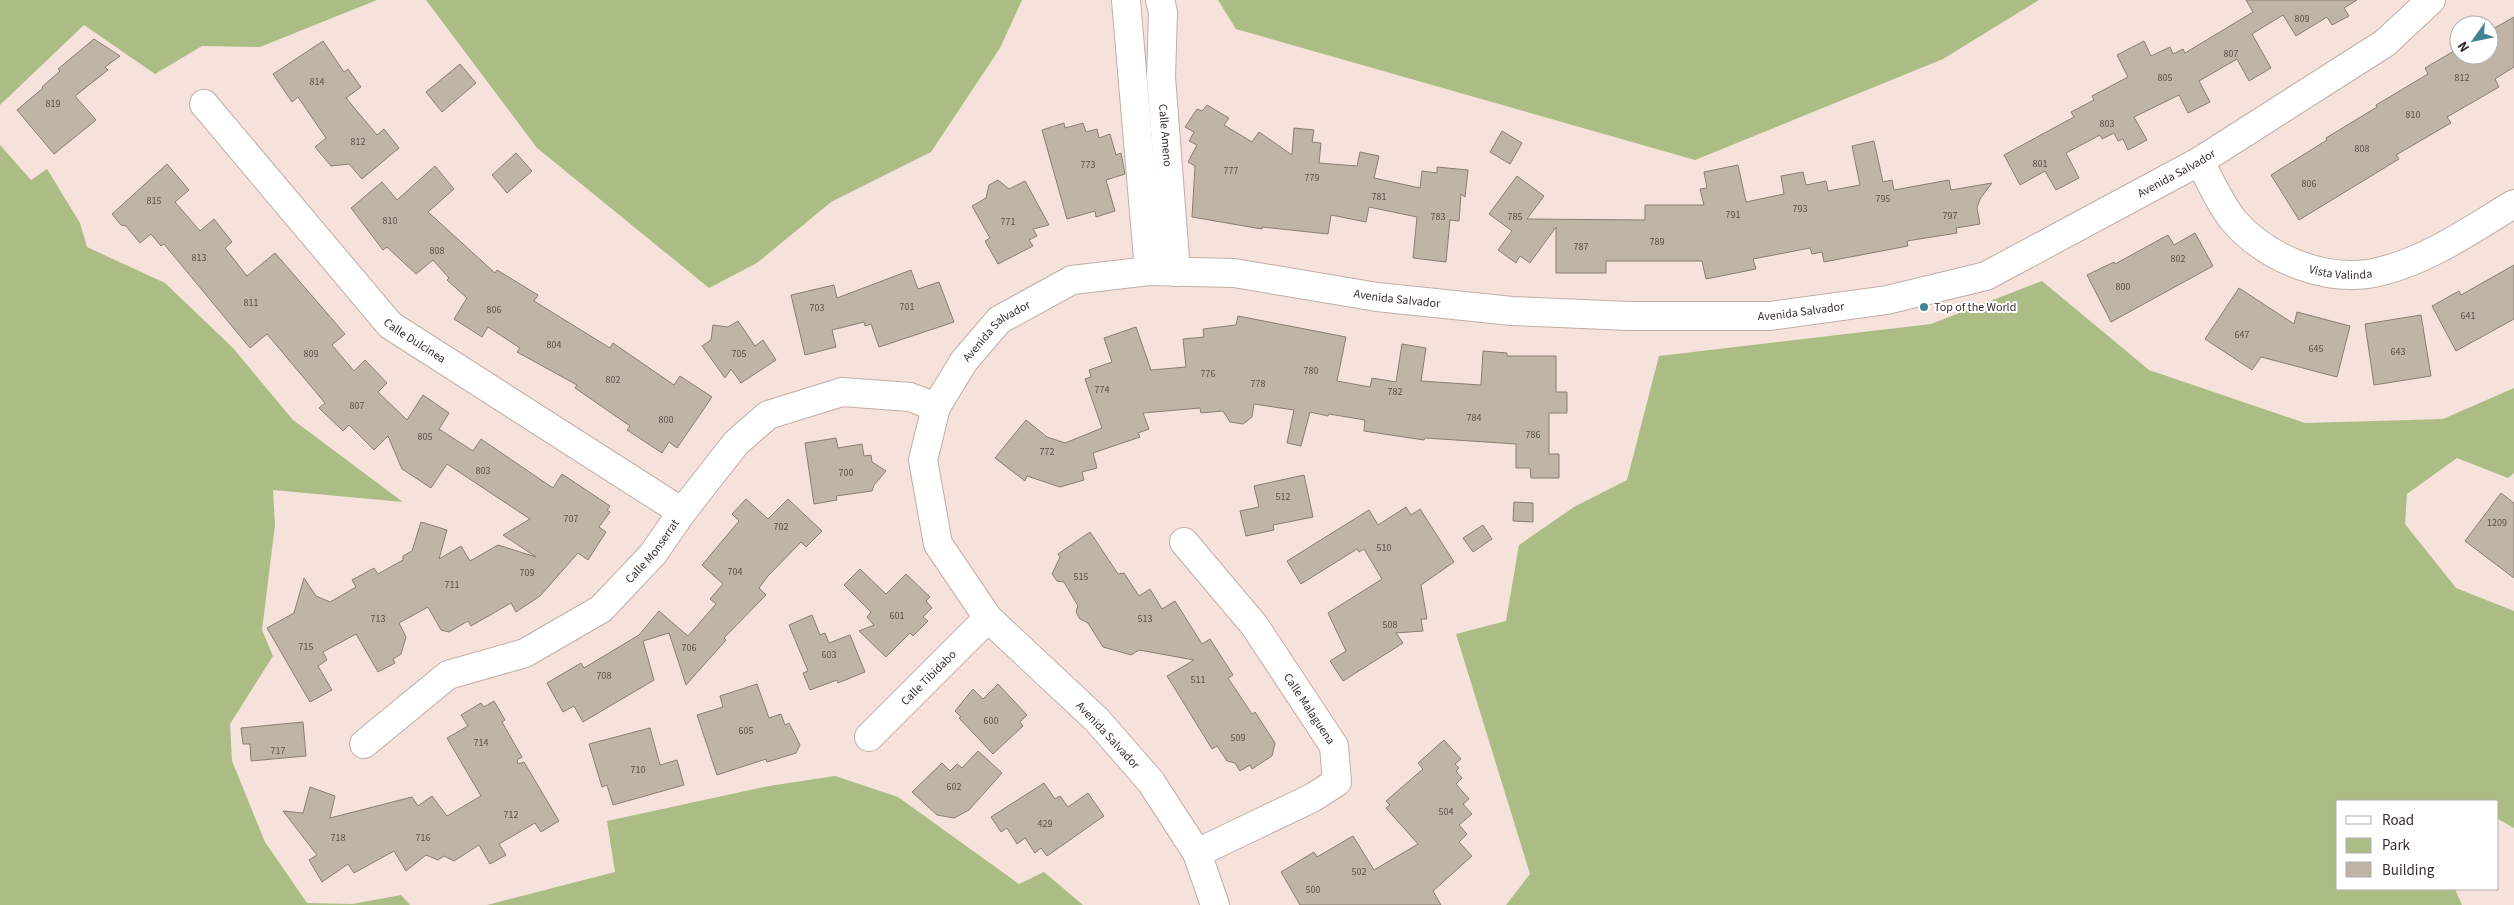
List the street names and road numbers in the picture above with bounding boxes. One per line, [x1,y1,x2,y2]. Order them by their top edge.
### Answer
street label: Calle Ameno [1154,103,1176,167]
street label: Avenida Salvador [2134,145,2220,202]
street label: Vista Valinda [2307,261,2373,284]
street label: Avenida Salvador [1352,285,1442,313]
street label: Avenida Salvador [959,296,1034,366]
street label: Avenida Salvador [1758,298,1846,325]
street label: Calle Dulcinea [379,315,449,368]
street label: Calle Monserrat [621,516,684,587]
street label: Calle Tibidabo [897,646,960,710]
street label: Calle Malaguena [1279,670,1339,748]
street label: Avenida Salvador [1072,698,1144,773]

